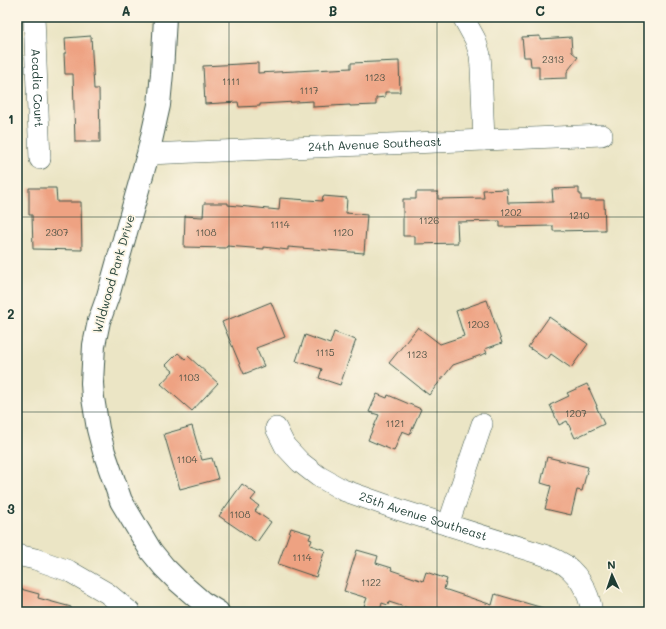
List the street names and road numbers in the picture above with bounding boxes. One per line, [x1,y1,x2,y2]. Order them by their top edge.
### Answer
street label: Acadia Court [28,48,48,128]
street label: 24th Avenue Southeast [308,133,442,154]
street label: Wildwood Park Drive [88,213,138,335]
street label: 25th Avenue Southeast [357,487,489,544]

